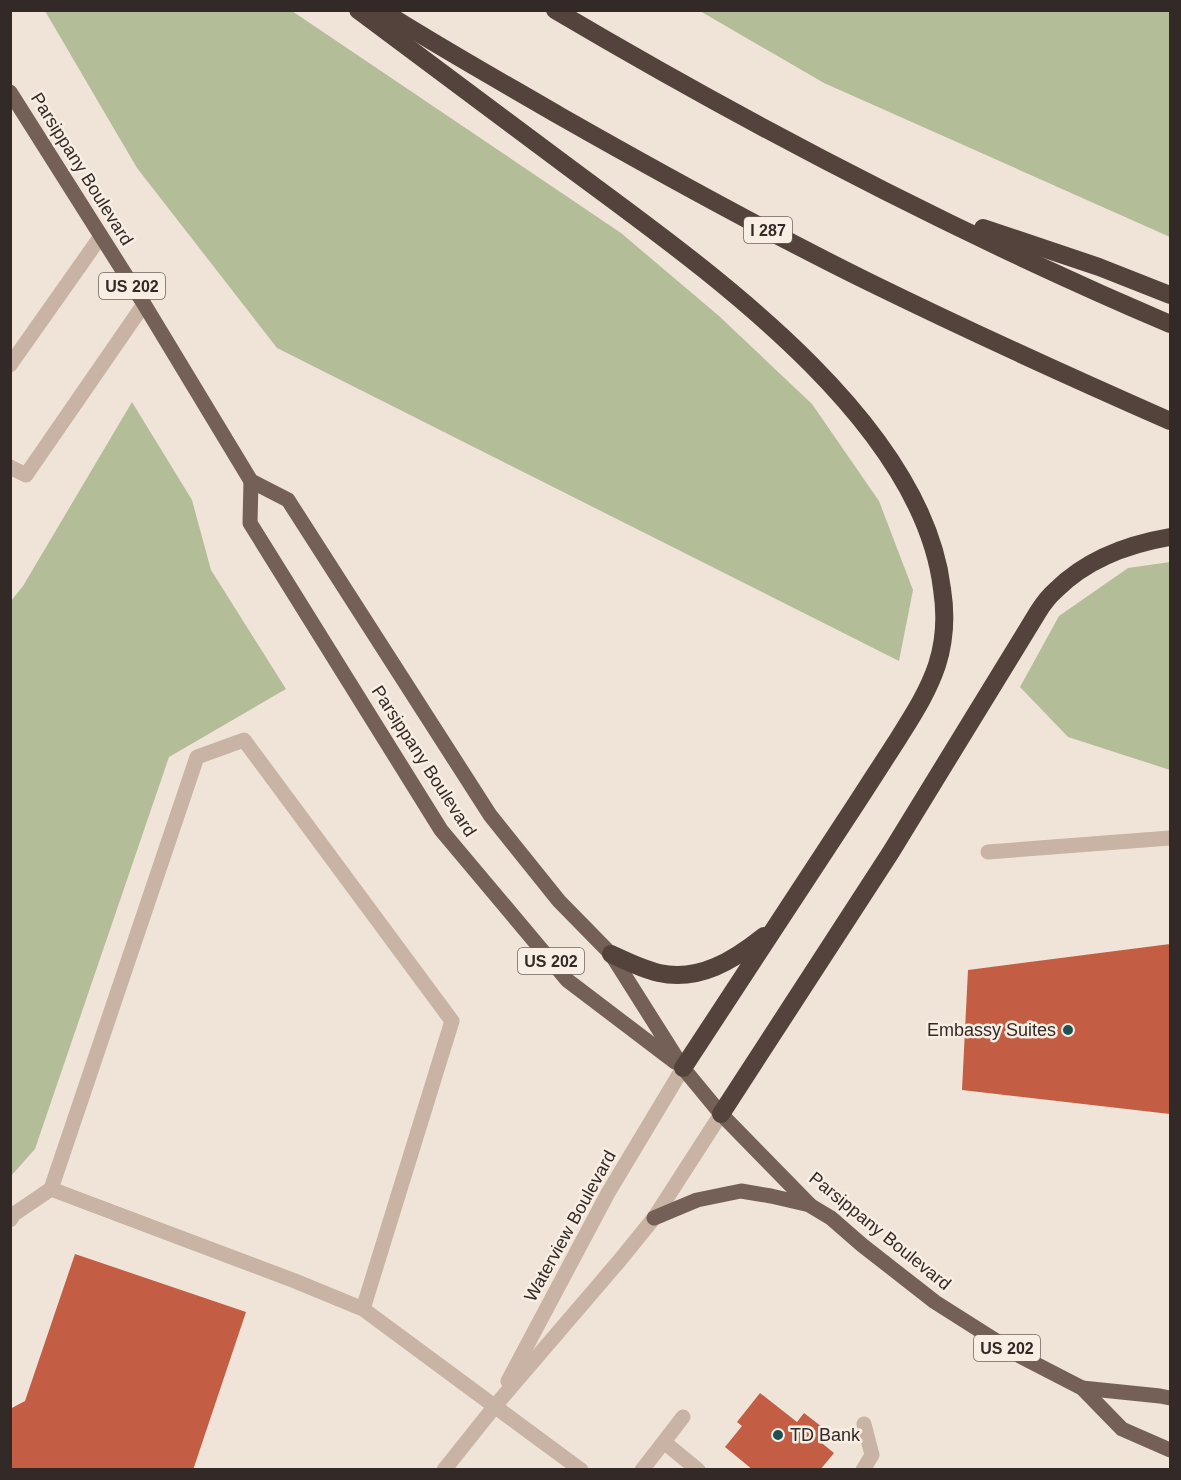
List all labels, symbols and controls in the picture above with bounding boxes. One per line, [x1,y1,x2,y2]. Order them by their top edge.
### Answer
street label: Parsippany Boulevard [27,89,137,249]
road number: I 287 [744,217,792,243]
road number: US 202 [99,273,165,299]
street label: Parsippany Boulevard [368,682,480,840]
road number: US 202 [518,948,584,974]
place label: Embassy Suites [927,1020,1056,1040]
marker: Embassy Suites [1061,1023,1075,1037]
street label: Waterview Boulevard [520,1147,620,1305]
street label: Parsippany Boulevard [805,1168,955,1294]
road number: US 202 [974,1335,1040,1361]
place label: TD Bank [790,1425,861,1445]
marker: TD Bank [771,1428,785,1442]

